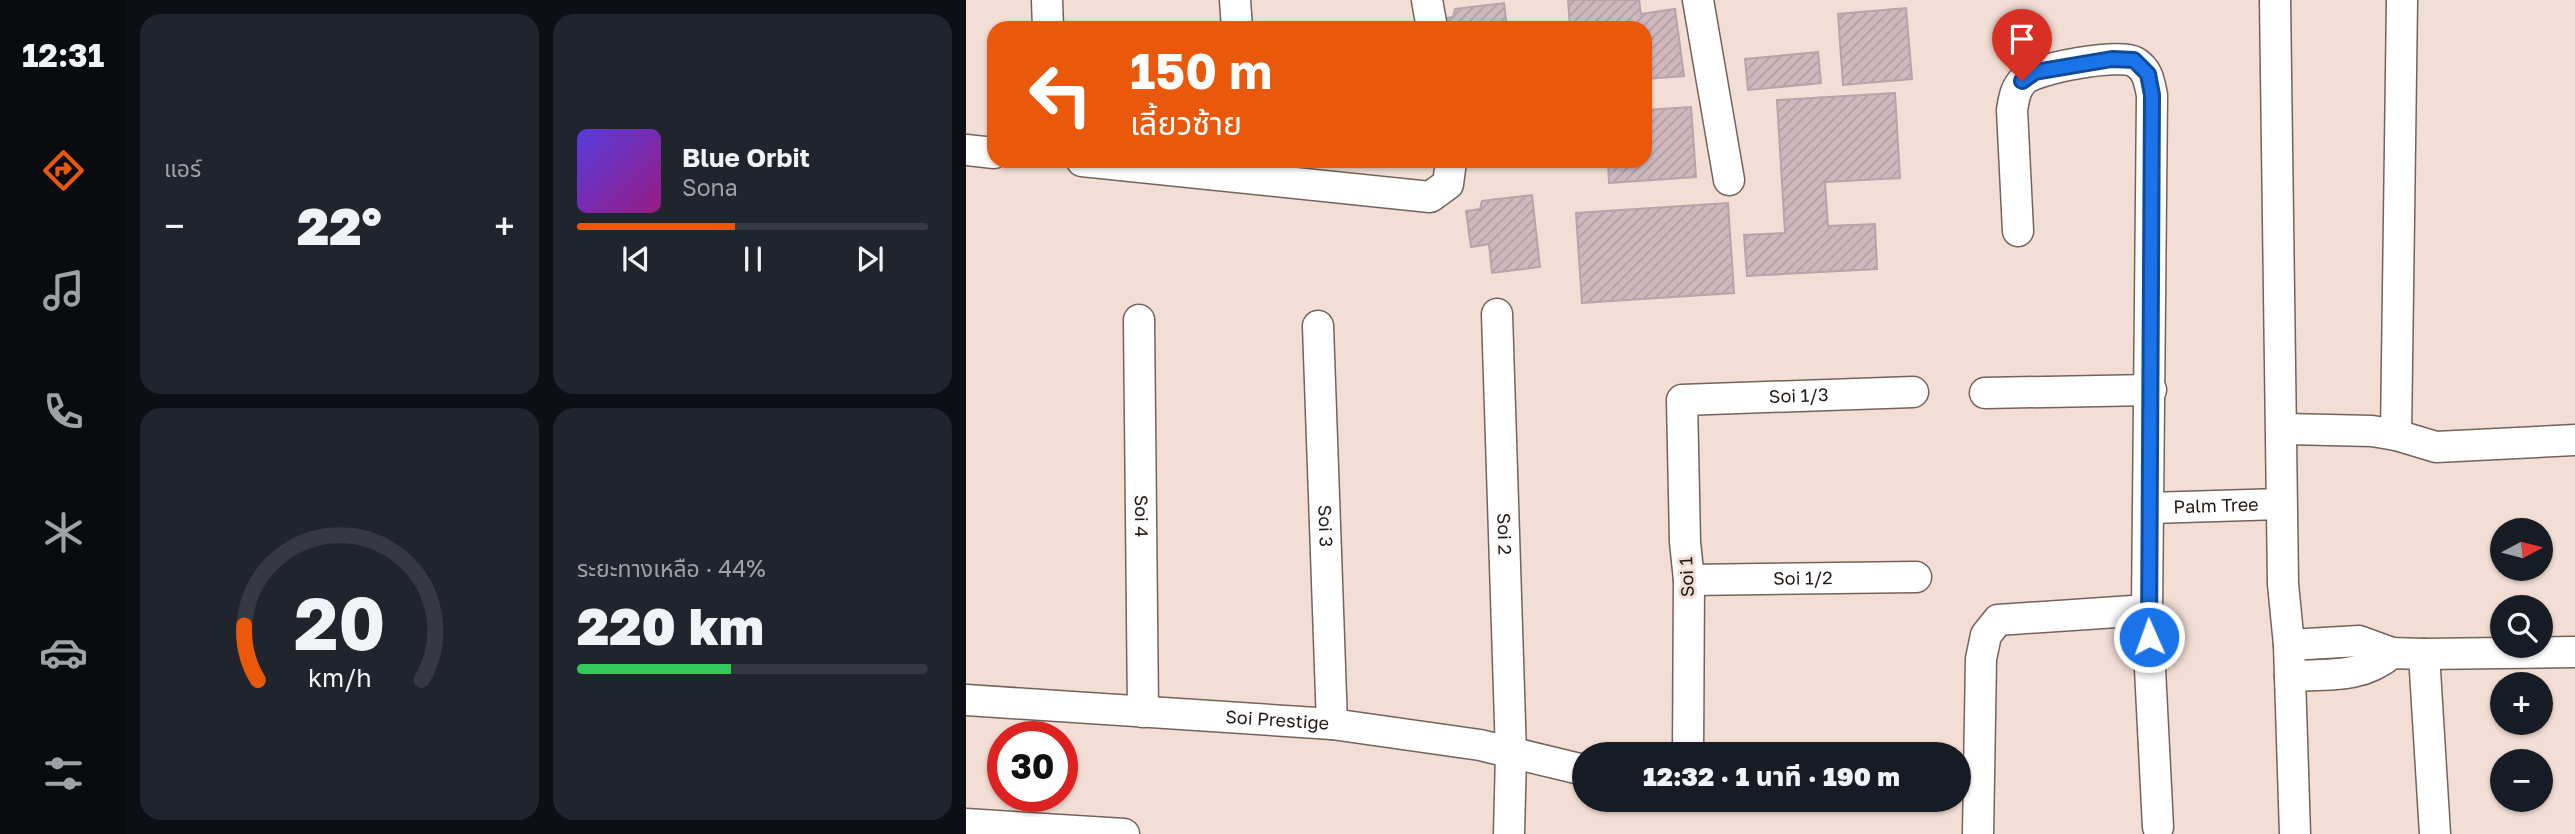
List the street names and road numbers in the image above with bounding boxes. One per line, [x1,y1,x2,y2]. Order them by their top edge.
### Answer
street label: Soi 1/3 [1768,383,1829,407]
street label: Palm Tree [2173,493,2259,517]
street label: Soi 4 [1131,495,1153,537]
street label: Soi 3 [1314,504,1338,547]
street label: Soi 2 [1493,512,1517,555]
street label: Soi 1 [1674,556,1698,598]
street label: Soi 1/2 [1773,566,1833,589]
street label: Soi Prestige [1225,705,1330,734]

